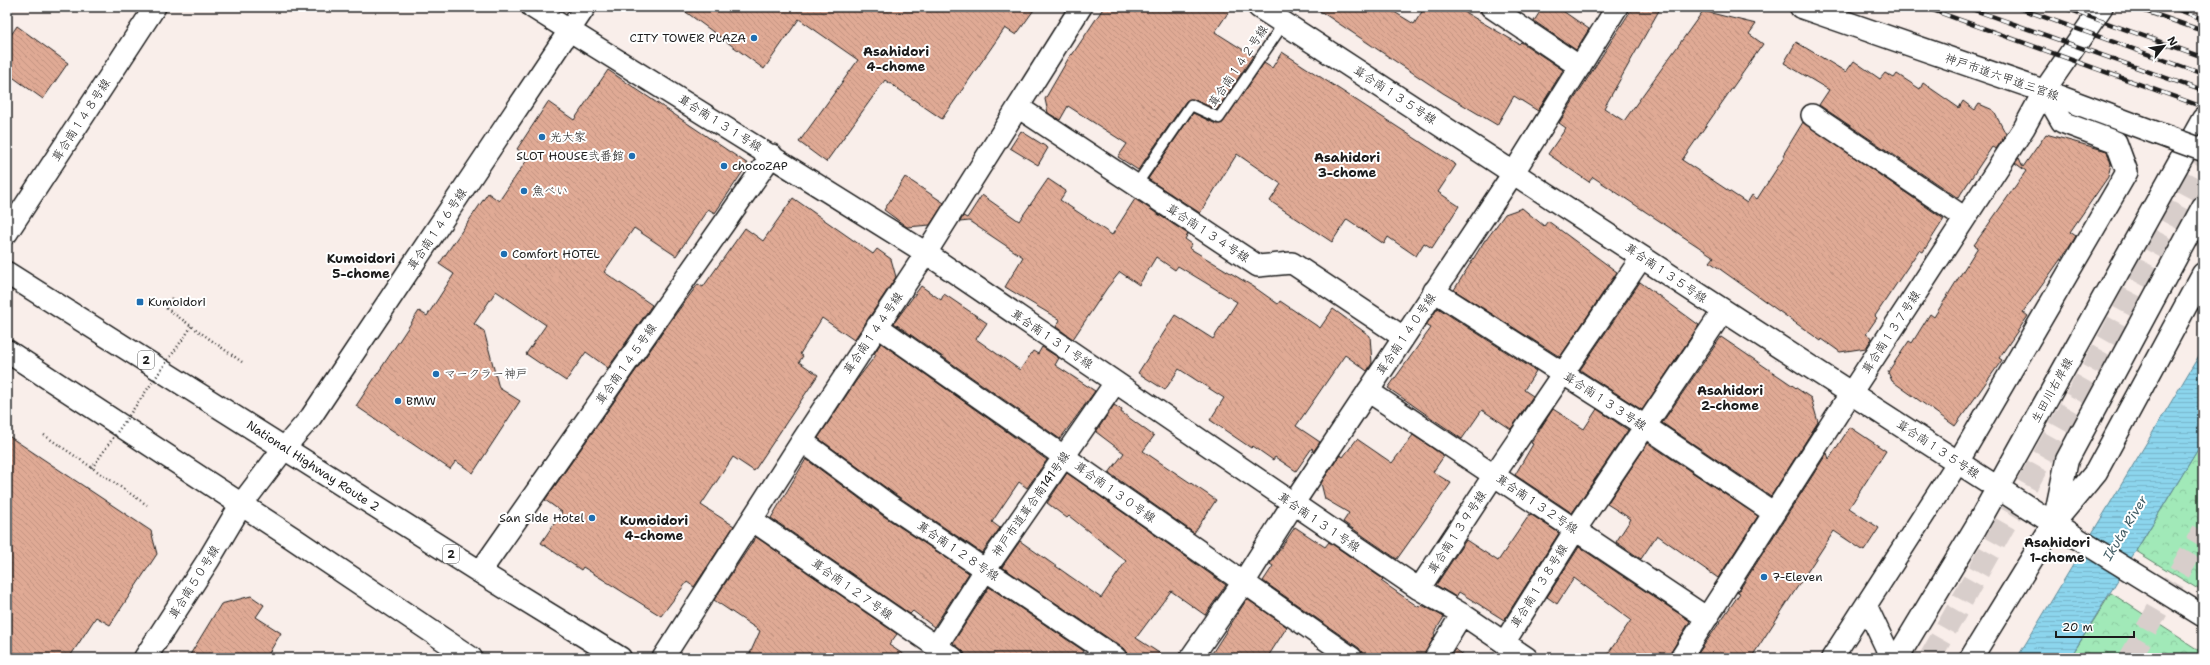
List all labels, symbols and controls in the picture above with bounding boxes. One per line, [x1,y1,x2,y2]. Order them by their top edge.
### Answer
street label: 葺合南１４２号線 [1205,22,1271,110]
north arrow [2144,26,2184,66]
place label: CITY TOWER PLAZA [630,30,746,46]
marker: CITY TOWER PLAZA [749,33,759,43]
text: N [2164,34,2181,49]
district label: Asahidori 4-chome [863,43,929,75]
street label: 神戸市道六甲道三宮線 [1943,50,2061,104]
street label: 葺合南１３５号線 [1350,62,1440,128]
street label: 葺合南１４８号線 [48,75,114,165]
street label: 葺合南１３１号線 [675,91,765,155]
place label: 光大家 [550,129,586,145]
marker: 光大家 [537,132,547,142]
place label: SLOT HOUSE弐番館 [516,148,624,164]
district label: Asahidori 3-chome [1314,149,1380,181]
marker: SLOT HOUSE弐番館 [627,151,637,161]
place label: chocoZAP [732,158,788,174]
marker: chocoZAP [719,161,729,171]
place label: 魚べい [532,183,568,199]
street label: 葺合南１４６号線 [404,185,470,273]
marker: 魚べい [519,186,529,196]
street label: 葺合南１３４号線 [1163,200,1253,266]
street label: 葺合南１３５号線 [1622,240,1710,306]
place label: Comfort HOTEL [512,246,600,262]
marker: Comfort HOTEL [499,249,509,259]
district label: Kumoidori 5-chome [327,250,395,282]
street label: 葺合南１３７号線 [1858,287,1924,377]
street label: 葺合南１４４号線 [840,289,906,377]
street label: 葺合南１４０号線 [1373,290,1439,378]
place label: Kumoidori [148,294,206,310]
marker: Kumoidori [135,297,145,307]
street label: 葺合南１３１号線 [1008,306,1096,372]
street label: 葺合南１４５号線 [592,320,660,408]
road number: 2 [138,351,154,369]
street label: 生田川右岸線 [2028,355,2076,425]
place label: マークラー神戸 [444,366,528,382]
street label: 葺合南１３３号線 [1560,368,1650,434]
marker: マークラー神戸 [431,369,441,379]
district label: Asahidori 2-chome [1697,382,1763,414]
place label: BMW [406,393,436,409]
marker: BMW [393,396,403,406]
street label: 葺合南１３５号線 [1893,416,1983,482]
street label: National Highway Route 2 [243,417,383,515]
street label: 神戸市道葺合南141号線 [989,448,1073,560]
street label: 葺合南１３０号線 [1071,458,1159,526]
street label: 葺合南１３２号線 [1493,471,1581,537]
street label: 葺合南１３９号線 [1424,487,1490,577]
street label: 葺合南１３１号線 [1275,489,1363,555]
water label: Ikuta River [2098,492,2152,565]
place label: San Side Hotel [499,510,584,526]
district label: Kumoidori 4-chome [620,512,688,544]
marker: San Side Hotel [587,513,597,523]
street label: 葺合南１２８号線 [914,518,1002,584]
district label: Asahidori 1-chome [2024,534,2090,566]
street label: 葺合南１３８号線 [1507,541,1571,631]
street label: 葺合南５０号線 [165,542,223,622]
road number: 2 [443,545,459,563]
street label: 葺合南１２７号線 [808,555,896,623]
place label: 7-Eleven [1772,569,1823,585]
marker: 7-Eleven [1759,572,1769,582]
scale bar [2056,613,2134,639]
text: 20 m [2062,619,2093,635]

